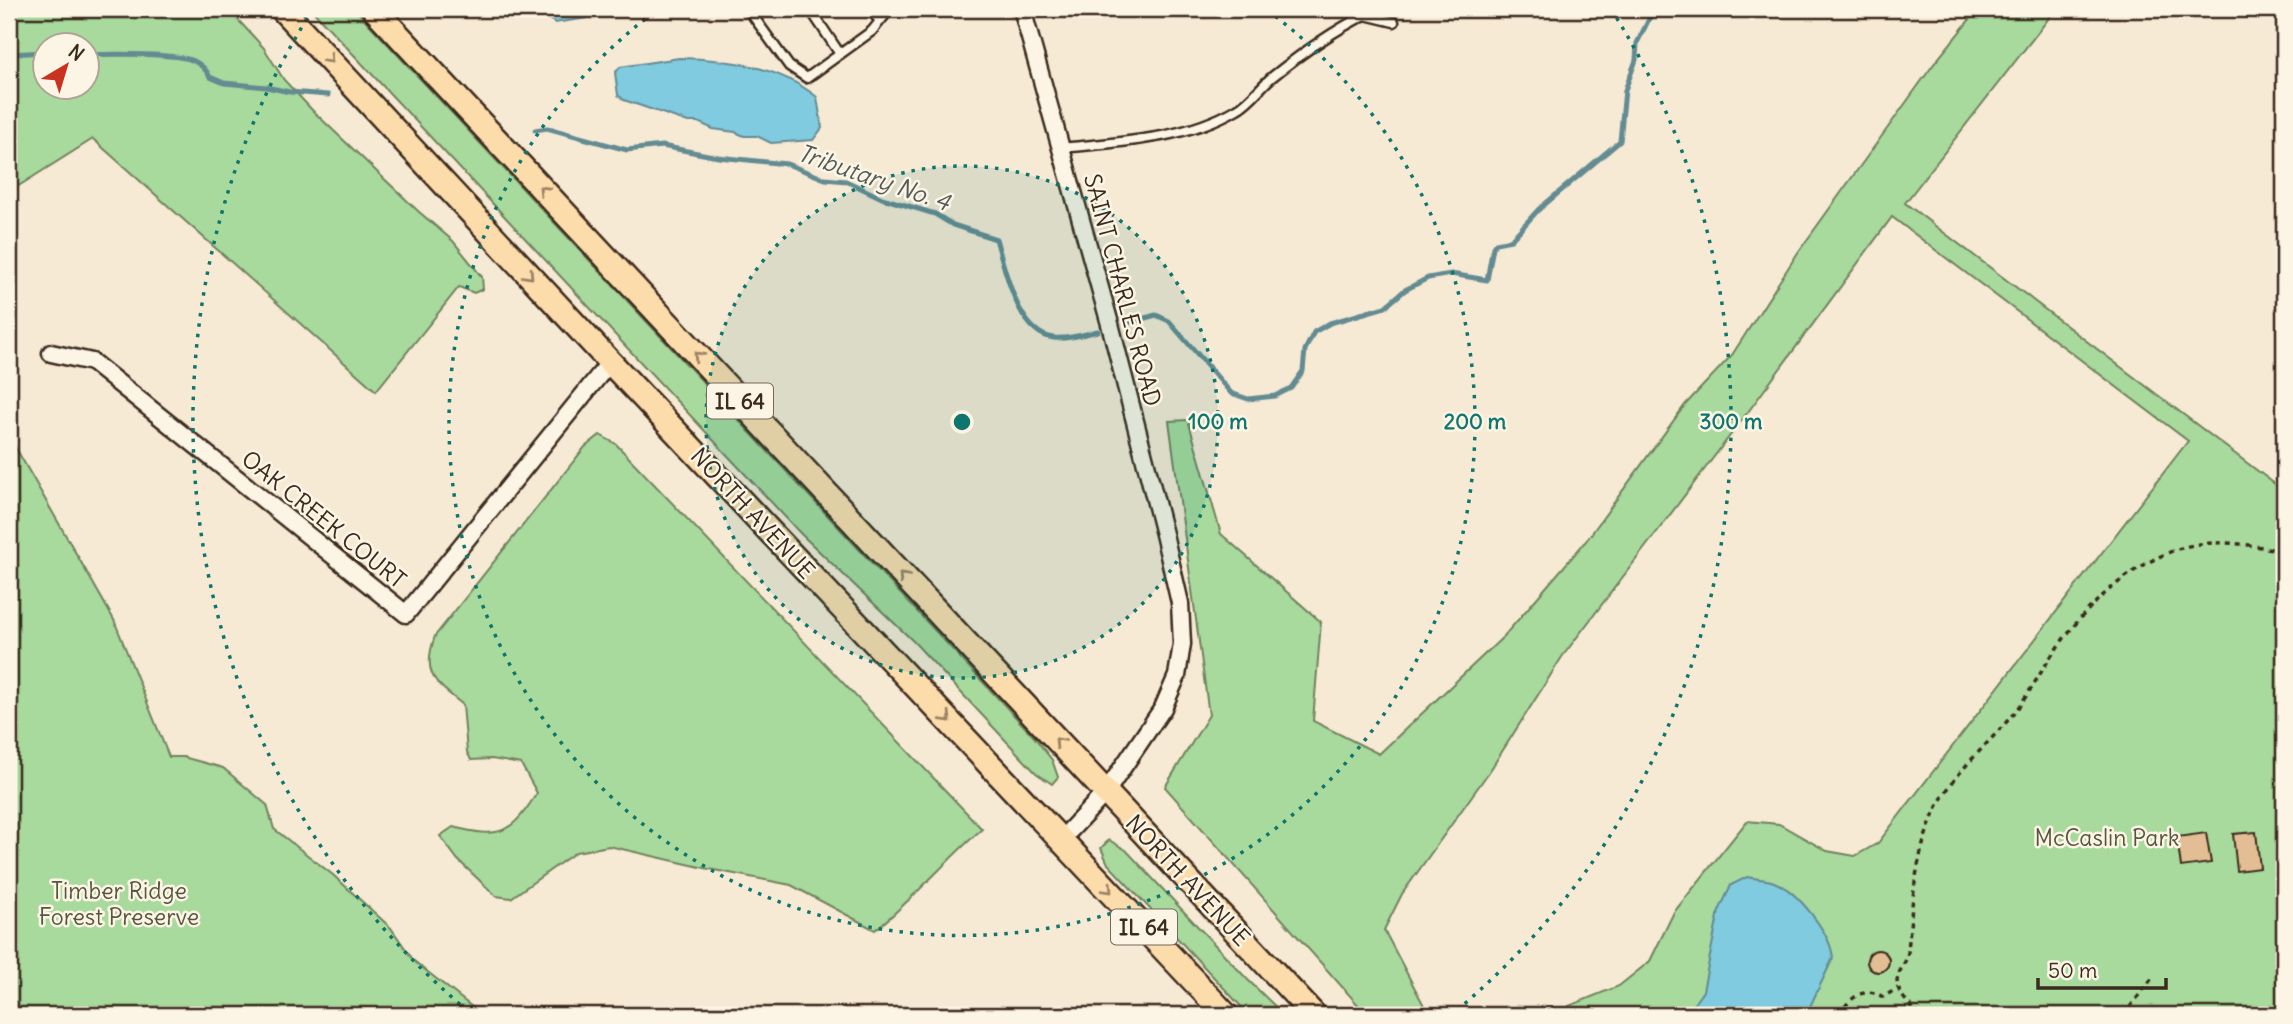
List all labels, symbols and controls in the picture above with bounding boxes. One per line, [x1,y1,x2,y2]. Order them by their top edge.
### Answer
north arrow [32,32,102,102]
text: N [64,39,89,66]
one-way arrow [320,51,333,64]
water label: Tributary No. 4 [794,137,955,217]
street label: SAINT CHARLES ROAD [1078,171,1168,409]
one-way arrow [539,185,551,198]
one-way arrow [521,267,534,280]
one-way arrow [694,351,706,364]
road number: IL 64 [707,384,773,418]
text: 100 m [1188,408,1248,435]
text: 200 m [1444,408,1507,435]
text: 300 m [1700,408,1763,435]
centre of rings [950,410,974,434]
street label: NORTH AVENUE [685,441,821,585]
street label: OAK CREEK COURT [236,444,412,594]
one-way arrow [899,572,912,585]
one-way arrow [939,710,951,723]
one-way arrow [1055,737,1068,750]
street label: NORTH AVENUE [1120,808,1256,952]
park label: McCaslin Park [2034,823,2180,852]
park label: Timber Ridge Forest Preserve [39,876,199,931]
one-way arrow [1100,881,1112,894]
road number: IL 64 [1111,909,1177,944]
scale bar [2038,947,2165,991]
text: 50 m [2048,957,2097,984]

